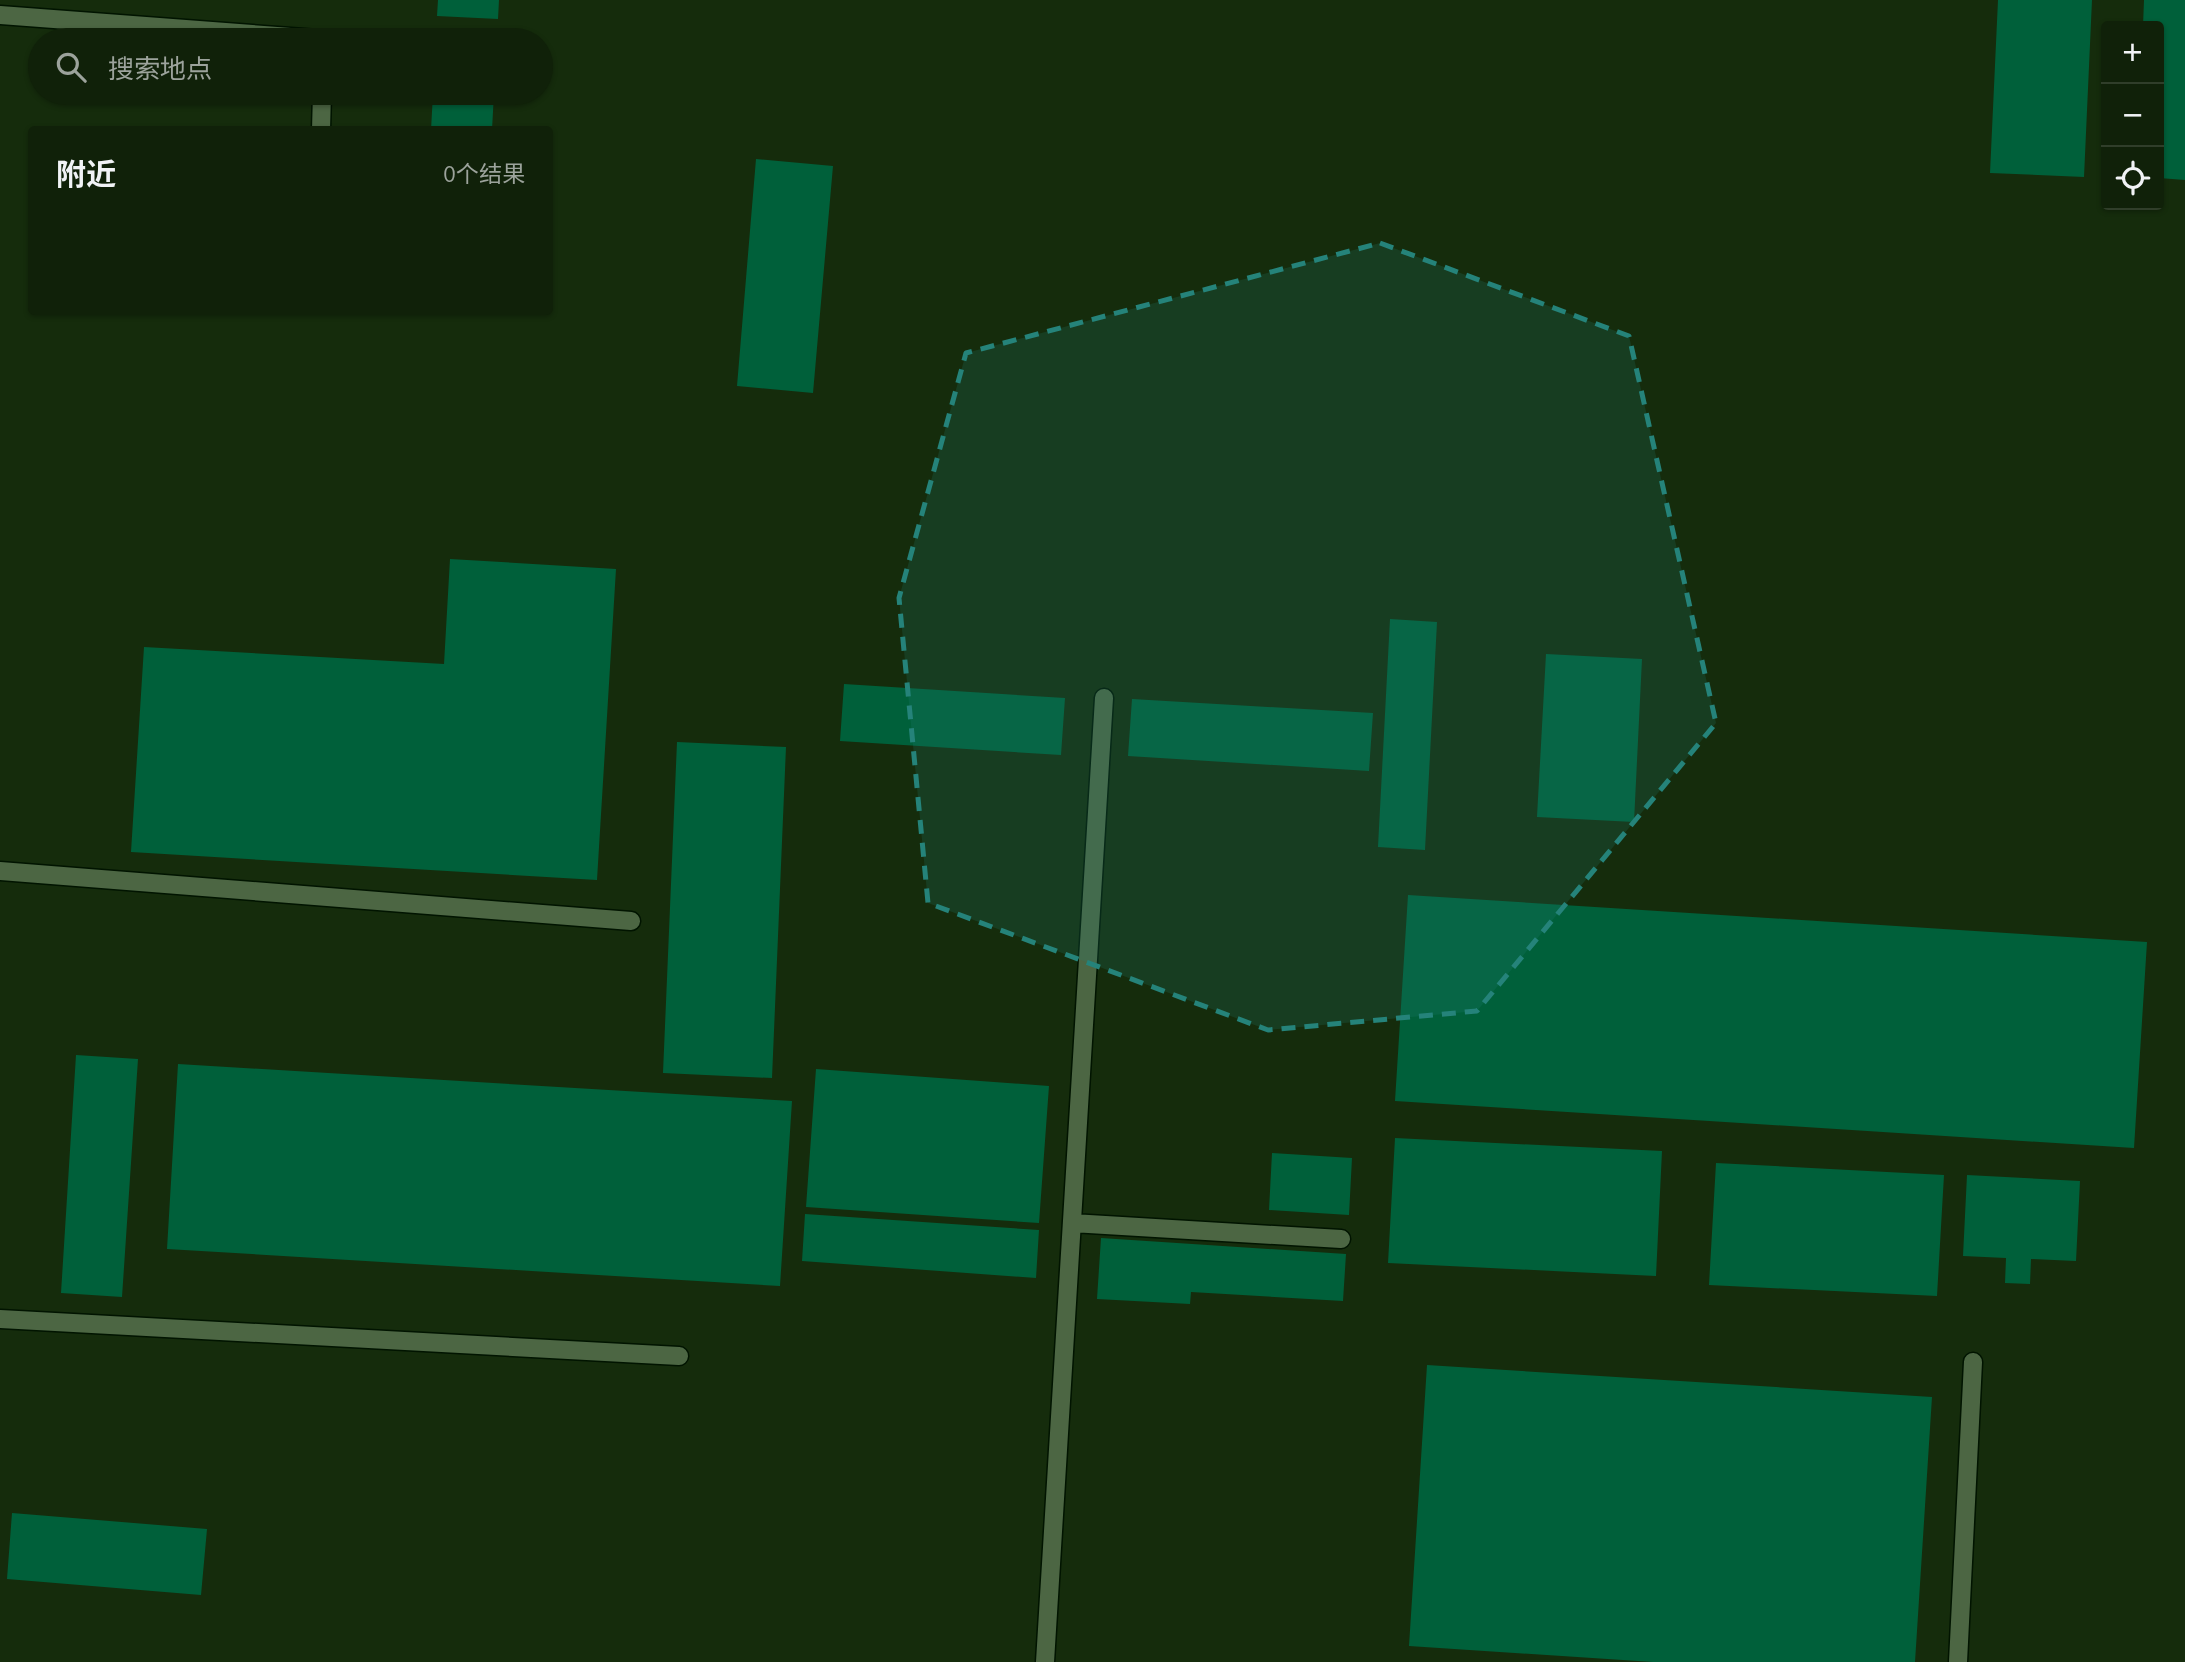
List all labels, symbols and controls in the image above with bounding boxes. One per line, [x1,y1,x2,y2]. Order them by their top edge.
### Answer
map controls [2101,21,2164,210]
button: + [2101,21,2164,84]
search box [28,28,553,105]
icon: search [52,48,90,86]
text: 搜索地点 [108,54,212,83]
button: − [2101,84,2164,147]
button: locate [2101,147,2164,210]
text: 附近 [56,157,116,191]
text: 0个结果 [443,161,525,186]

